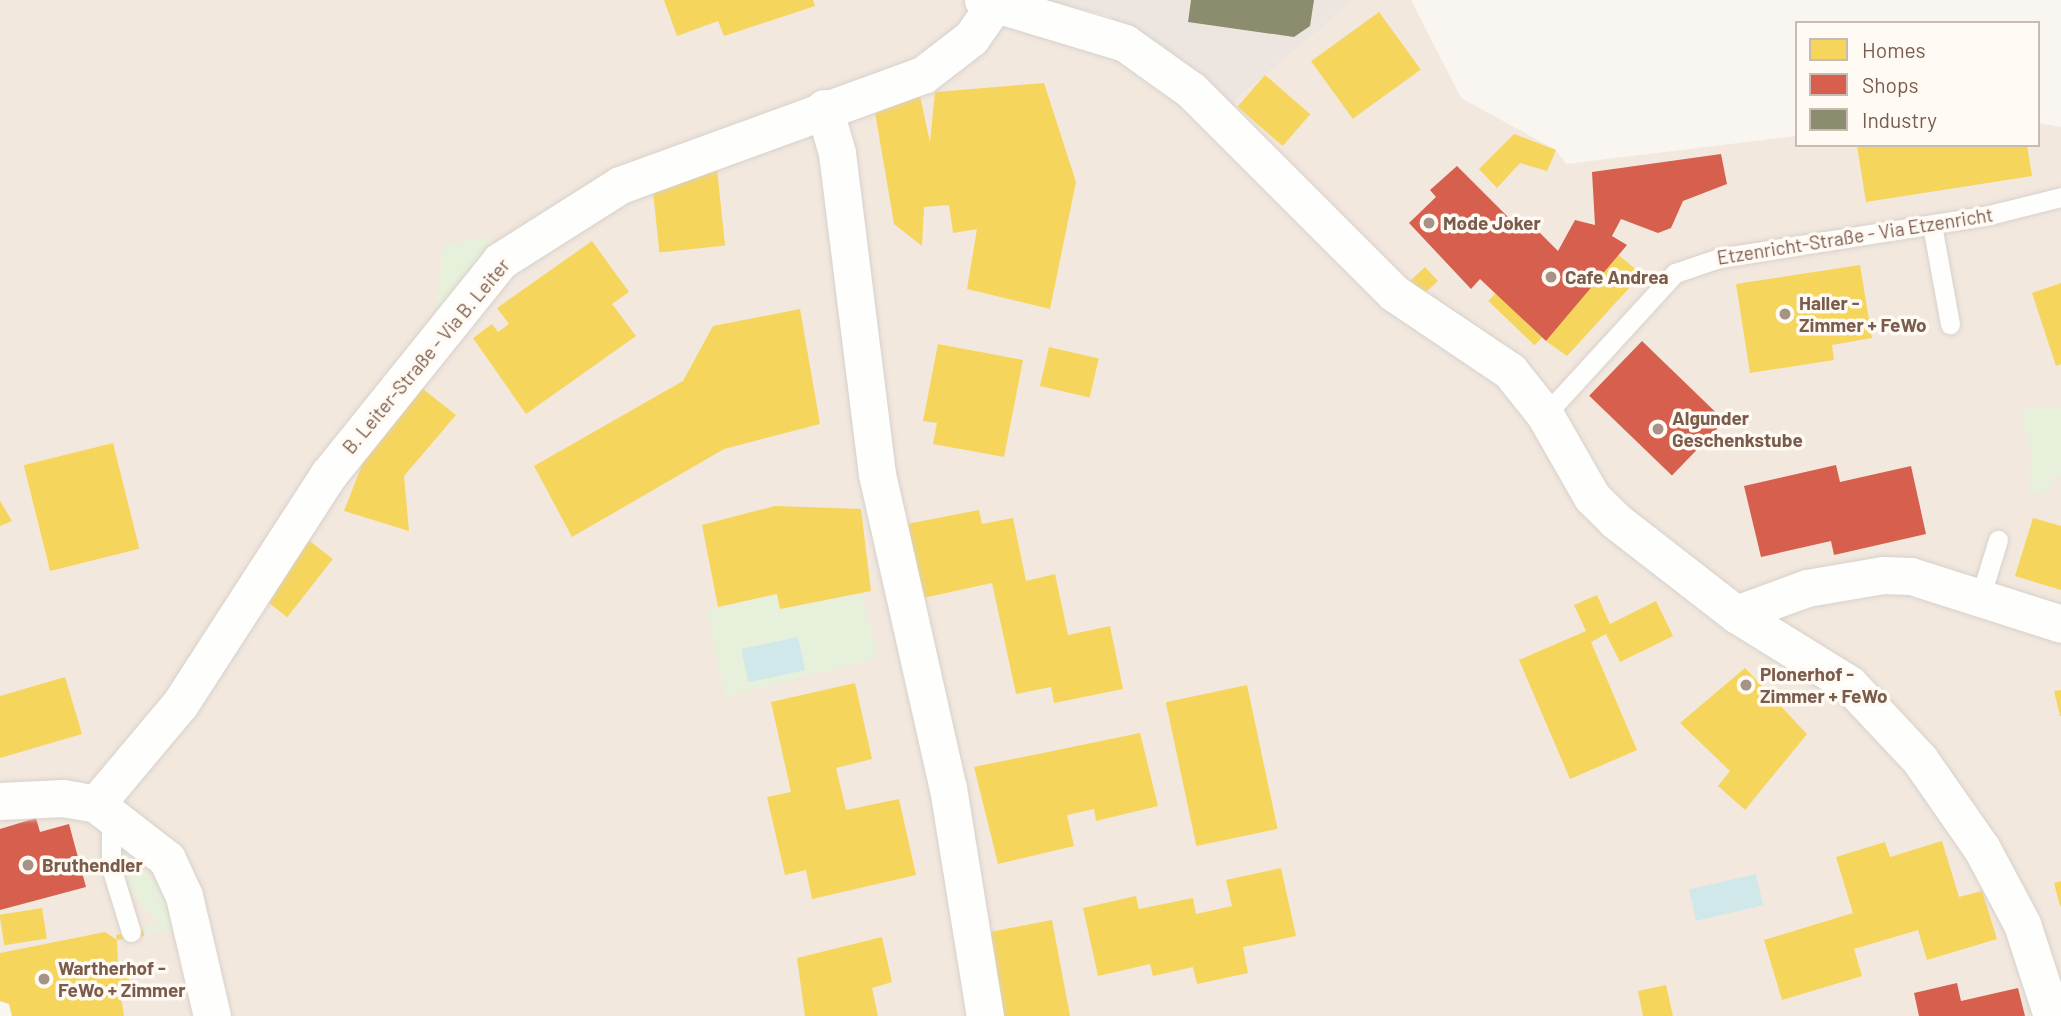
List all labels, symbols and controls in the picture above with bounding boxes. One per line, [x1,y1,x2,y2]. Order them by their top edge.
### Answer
legend [1795,21,2040,147]
text: Homes [1862,37,1926,62]
text: Shops [1862,72,1919,97]
text: Industry [1862,107,1937,132]
street label: Etzenricht-Straße - Via Etzenricht [1715,203,1995,269]
place label: Mode Joker [1443,212,1541,234]
marker: Mode Joker [1421,215,1437,231]
street label: B. Leiter-Straße - Via B. Leiter [338,254,514,458]
place label: Cafe Andrea [1565,266,1668,288]
marker: Cafe Andrea [1543,269,1559,285]
place label: Haller - Zimmer + FeWo [1799,292,1927,336]
marker: Haller - Zimmer + FeWo [1777,306,1793,322]
place label: Algunder Geschenkstube [1672,407,1803,451]
marker: Algunder Geschenkstube [1650,421,1666,437]
place label: Plonerhof - Zimmer + FeWo [1760,663,1888,707]
marker: Plonerhof - Zimmer + FeWo [1738,677,1754,693]
place label: Bruthendler [42,854,143,876]
marker: Bruthendler [20,857,36,873]
place label: Wartherhof - FeWo + Zimmer [58,957,186,1001]
marker: Wartherhof - FeWo + Zimmer [36,971,52,987]

